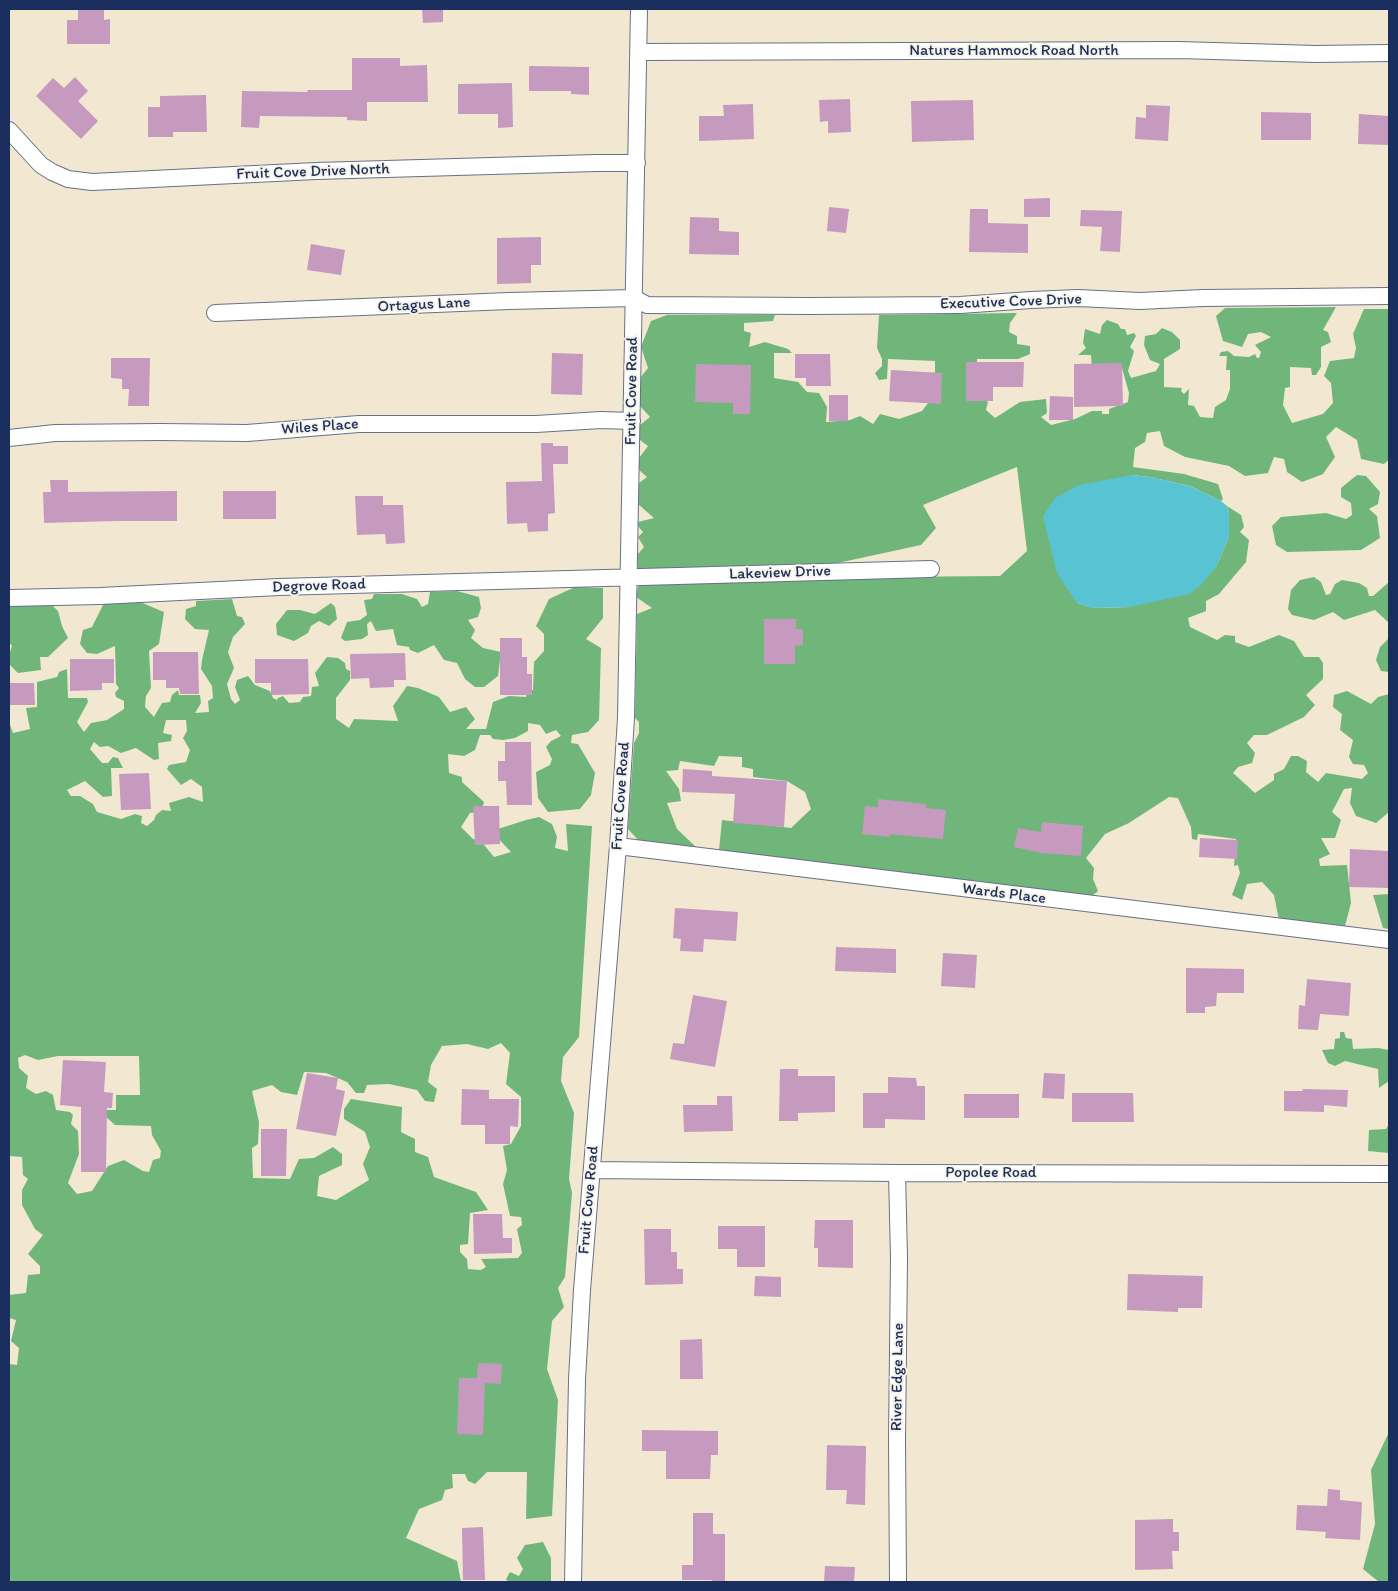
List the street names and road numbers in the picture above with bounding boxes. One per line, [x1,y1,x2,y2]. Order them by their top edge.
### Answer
street label: Natures Hammock Road North [909,41,1119,61]
street label: Fruit Cove Drive North [236,160,390,184]
street label: Executive Cove Drive [940,290,1082,314]
street label: Ortagus Lane [377,293,471,317]
street label: Fruit Cove Road [621,337,643,445]
street label: Wiles Place [281,415,359,439]
street label: Lakeview Drive [729,562,831,584]
street label: Degrove Road [272,575,366,597]
street label: Fruit Cove Road [608,741,634,851]
street label: Wards Place [961,879,1047,909]
street label: Fruit Cove Road [575,1145,603,1255]
street label: Popolee Road [945,1163,1037,1183]
street label: River Edge Lane [887,1323,909,1431]

